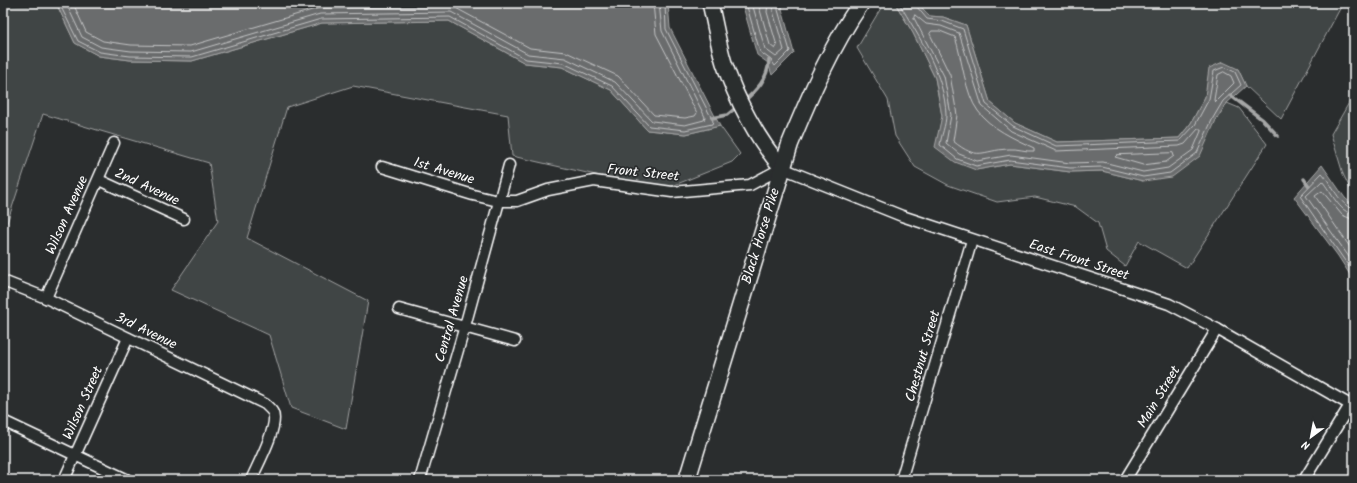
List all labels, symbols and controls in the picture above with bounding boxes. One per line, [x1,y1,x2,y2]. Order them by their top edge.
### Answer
street label: 1st Avenue [411,151,478,191]
street label: Front Street [606,158,681,188]
street label: 2nd Avenue [111,162,184,212]
street label: Wilson Avenue [40,171,94,258]
street label: Black Horse Pike [736,185,786,287]
street label: East Front Street [1026,233,1132,287]
street label: Central Avenue [429,273,475,365]
street label: 3rd Avenue [111,307,181,356]
street label: Chestnut Street [899,307,947,404]
street label: Main Street [1132,361,1187,432]
street label: Wilson Street [57,362,109,443]
north arrow [1291,417,1331,457]
text: N [1298,435,1314,454]

